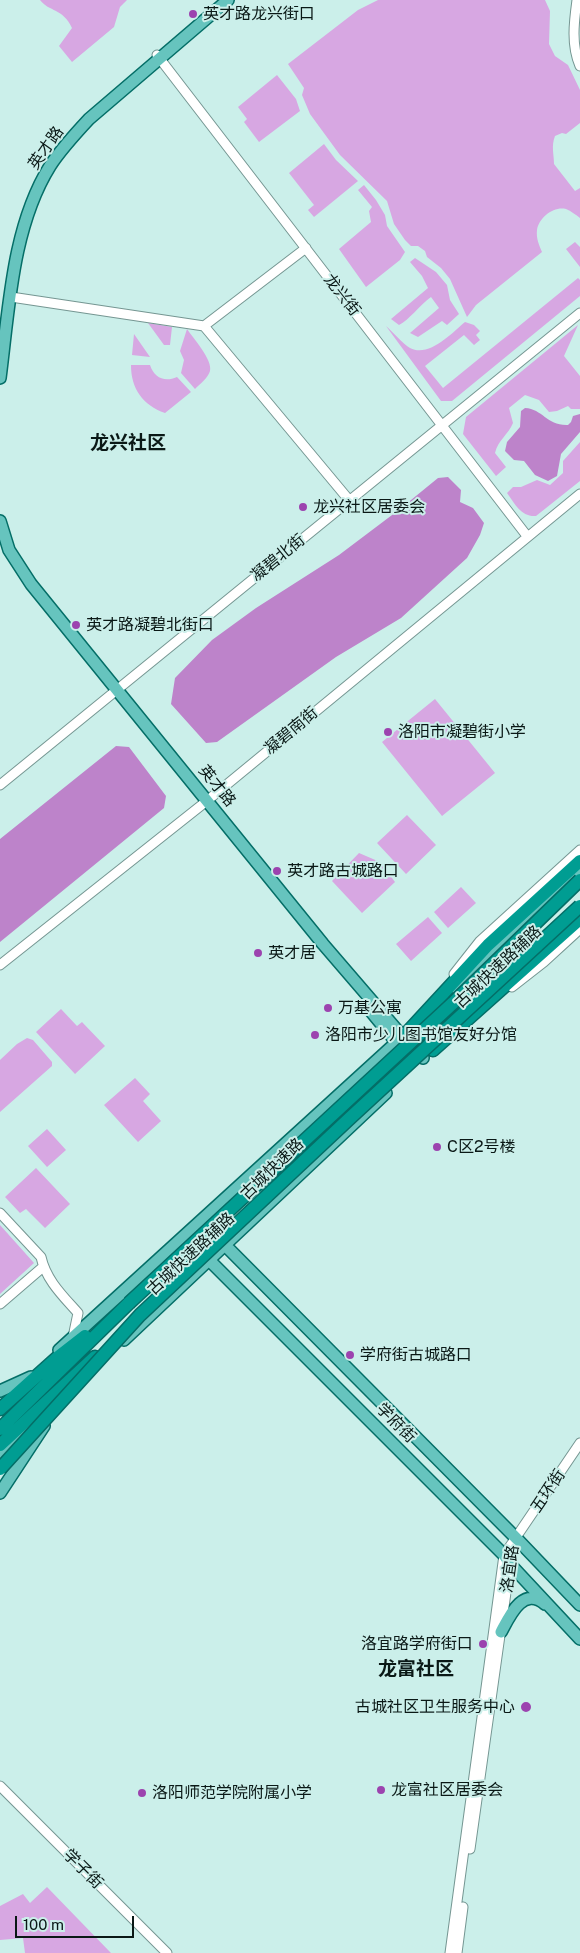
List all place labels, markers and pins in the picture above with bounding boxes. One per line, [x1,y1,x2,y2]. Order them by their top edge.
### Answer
place label: 英才路龙兴街口 [203,4,315,24]
marker: 英才路龙兴街口 [187,8,199,20]
place label: 龙兴社区居委会 [313,497,425,517]
marker: 龙兴社区居委会 [297,501,309,513]
place label: 英才路凝碧北街口 [86,615,214,635]
marker: 英才路凝碧北街口 [70,619,82,631]
place label: 洛阳市凝碧街小学 [398,722,526,742]
marker: 洛阳市凝碧街小学 [382,726,394,738]
place label: 英才路古城路口 [287,861,399,881]
marker: 英才路古城路口 [271,865,283,877]
place label: 英才居 [268,943,316,963]
marker: 英才居 [252,947,264,959]
place label: 万基公寓 [338,998,402,1018]
marker: 万基公寓 [322,1002,334,1014]
place label: 洛阳市少儿图书馆友好分馆 [325,1025,517,1045]
marker: 洛阳市少儿图书馆友好分馆 [309,1029,321,1041]
place label: C区2号楼 [447,1137,516,1157]
marker: C区2号楼 [431,1141,443,1153]
place label: 学府街古城路口 [360,1345,472,1365]
marker: 学府街古城路口 [344,1349,356,1361]
place label: 洛宜路学府街口 [361,1634,473,1654]
marker: 洛宜路学府街口 [477,1638,489,1650]
place label: 古城社区卫生服务中心 [355,1697,515,1717]
marker: 古城社区卫生服务中心 [519,1700,533,1714]
place label: 龙富社区居委会 [391,1780,503,1800]
place label: 洛阳师范学院附属小学 [152,1783,312,1803]
marker: 龙富社区居委会 [375,1784,387,1796]
marker: 洛阳师范学院附属小学 [136,1787,148,1799]

